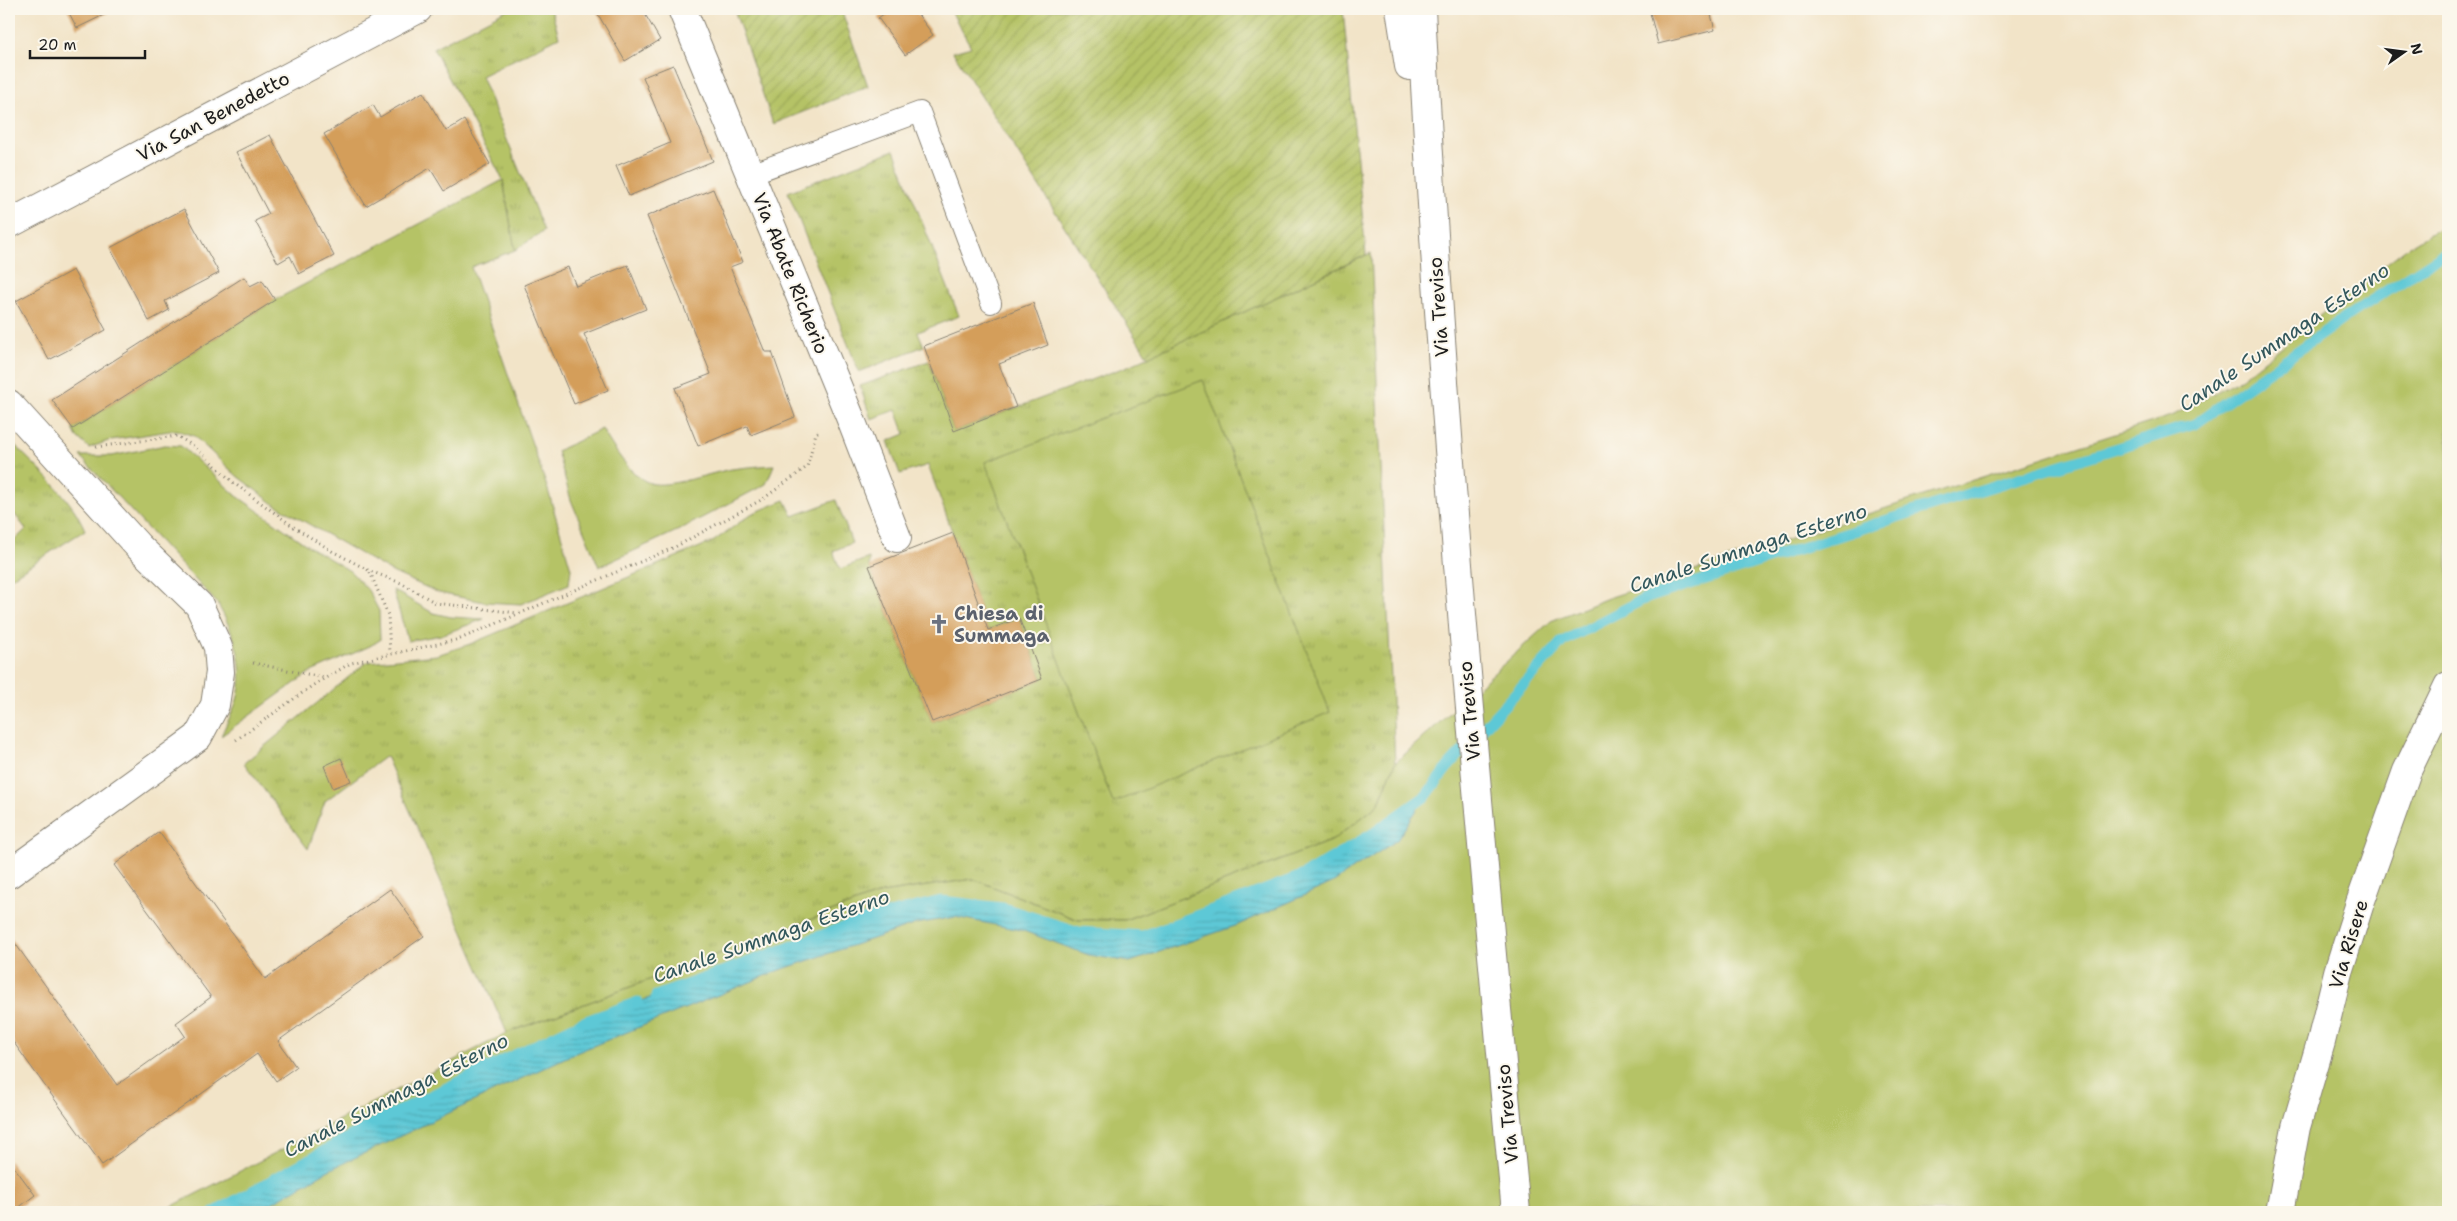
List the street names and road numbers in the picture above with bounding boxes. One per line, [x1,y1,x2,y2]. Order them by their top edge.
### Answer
street label: Via San Benedetto [132,66,294,167]
street label: Via Abate Richerio [747,189,834,358]
street label: Via Treviso [1423,256,1454,358]
street label: Via Treviso [1453,660,1486,762]
street label: Via Risere [2323,896,2374,992]
street label: Via Treviso [1491,1063,1524,1165]

